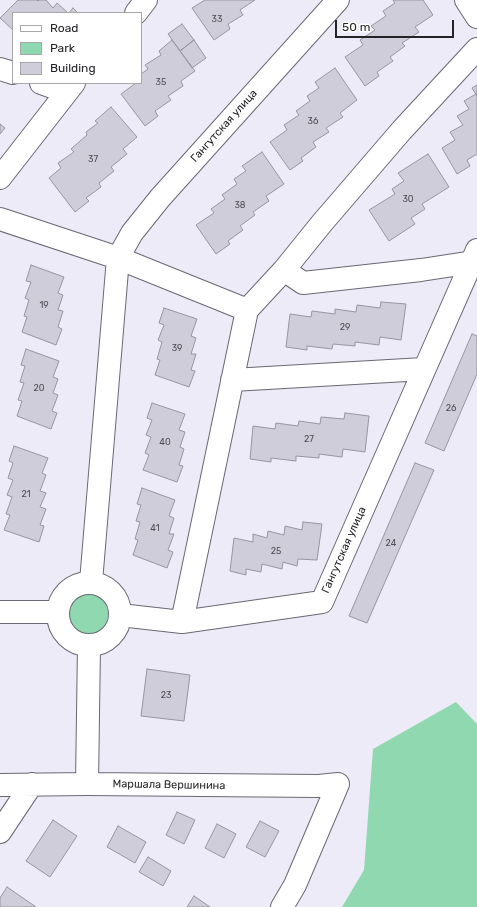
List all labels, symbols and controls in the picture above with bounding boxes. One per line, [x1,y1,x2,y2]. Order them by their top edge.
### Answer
legend [12,12,142,84]
scale bar [337,12,456,38]
house number: 33 [212,14,222,24]
text: 50 m [342,20,370,34]
text: Road [50,21,78,35]
text: Park [50,41,75,55]
text: Building [50,61,96,75]
house number: 35 [156,77,166,87]
street label: Гангутская улица [188,87,260,165]
house number: 36 [308,116,318,126]
house number: 37 [88,154,98,164]
house number: 30 [402,194,414,204]
house number: 38 [234,200,246,210]
house number: 19 [39,300,49,310]
house number: 29 [340,322,350,332]
house number: 39 [172,343,182,353]
house number: 20 [34,383,44,393]
house number: 26 [446,403,456,413]
house number: 27 [304,434,314,444]
house number: 40 [159,437,171,447]
house number: 21 [21,489,31,499]
street label: Гангутская улица [319,505,369,595]
house number: 41 [150,523,160,533]
house number: 24 [386,538,396,548]
house number: 25 [271,546,281,556]
house number: 23 [161,690,171,700]
street label: Маршала Вершинина [112,777,226,793]

